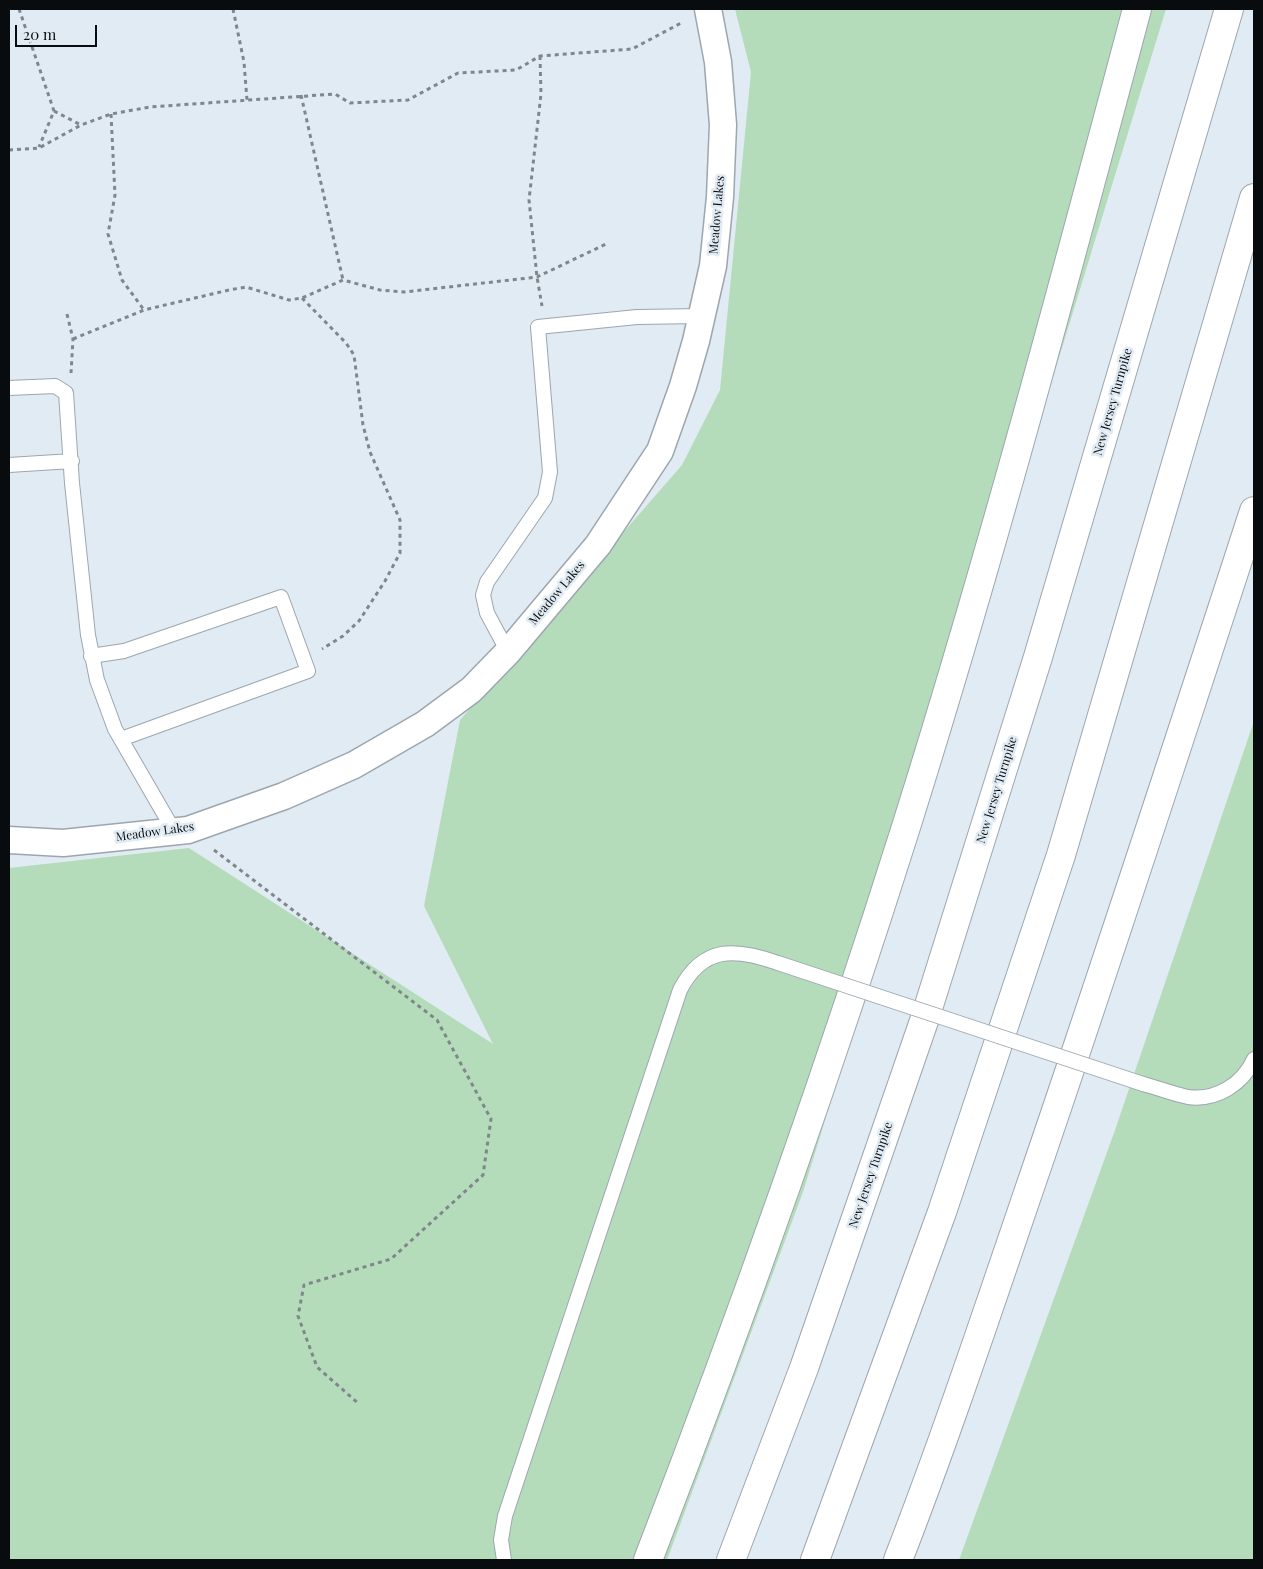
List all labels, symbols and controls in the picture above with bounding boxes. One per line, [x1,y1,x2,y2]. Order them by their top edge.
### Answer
scale bar [18,15,100,47]
text: 20 m [23,24,56,44]
street label: Meadow Lakes [706,175,728,255]
street label: New Jersey Turnpike [1091,347,1135,457]
street label: Meadow Lakes [526,558,588,628]
street label: New Jersey Turnpike [974,735,1020,845]
street label: Meadow Lakes [115,819,195,845]
street label: New Jersey Turnpike [846,1120,896,1230]

